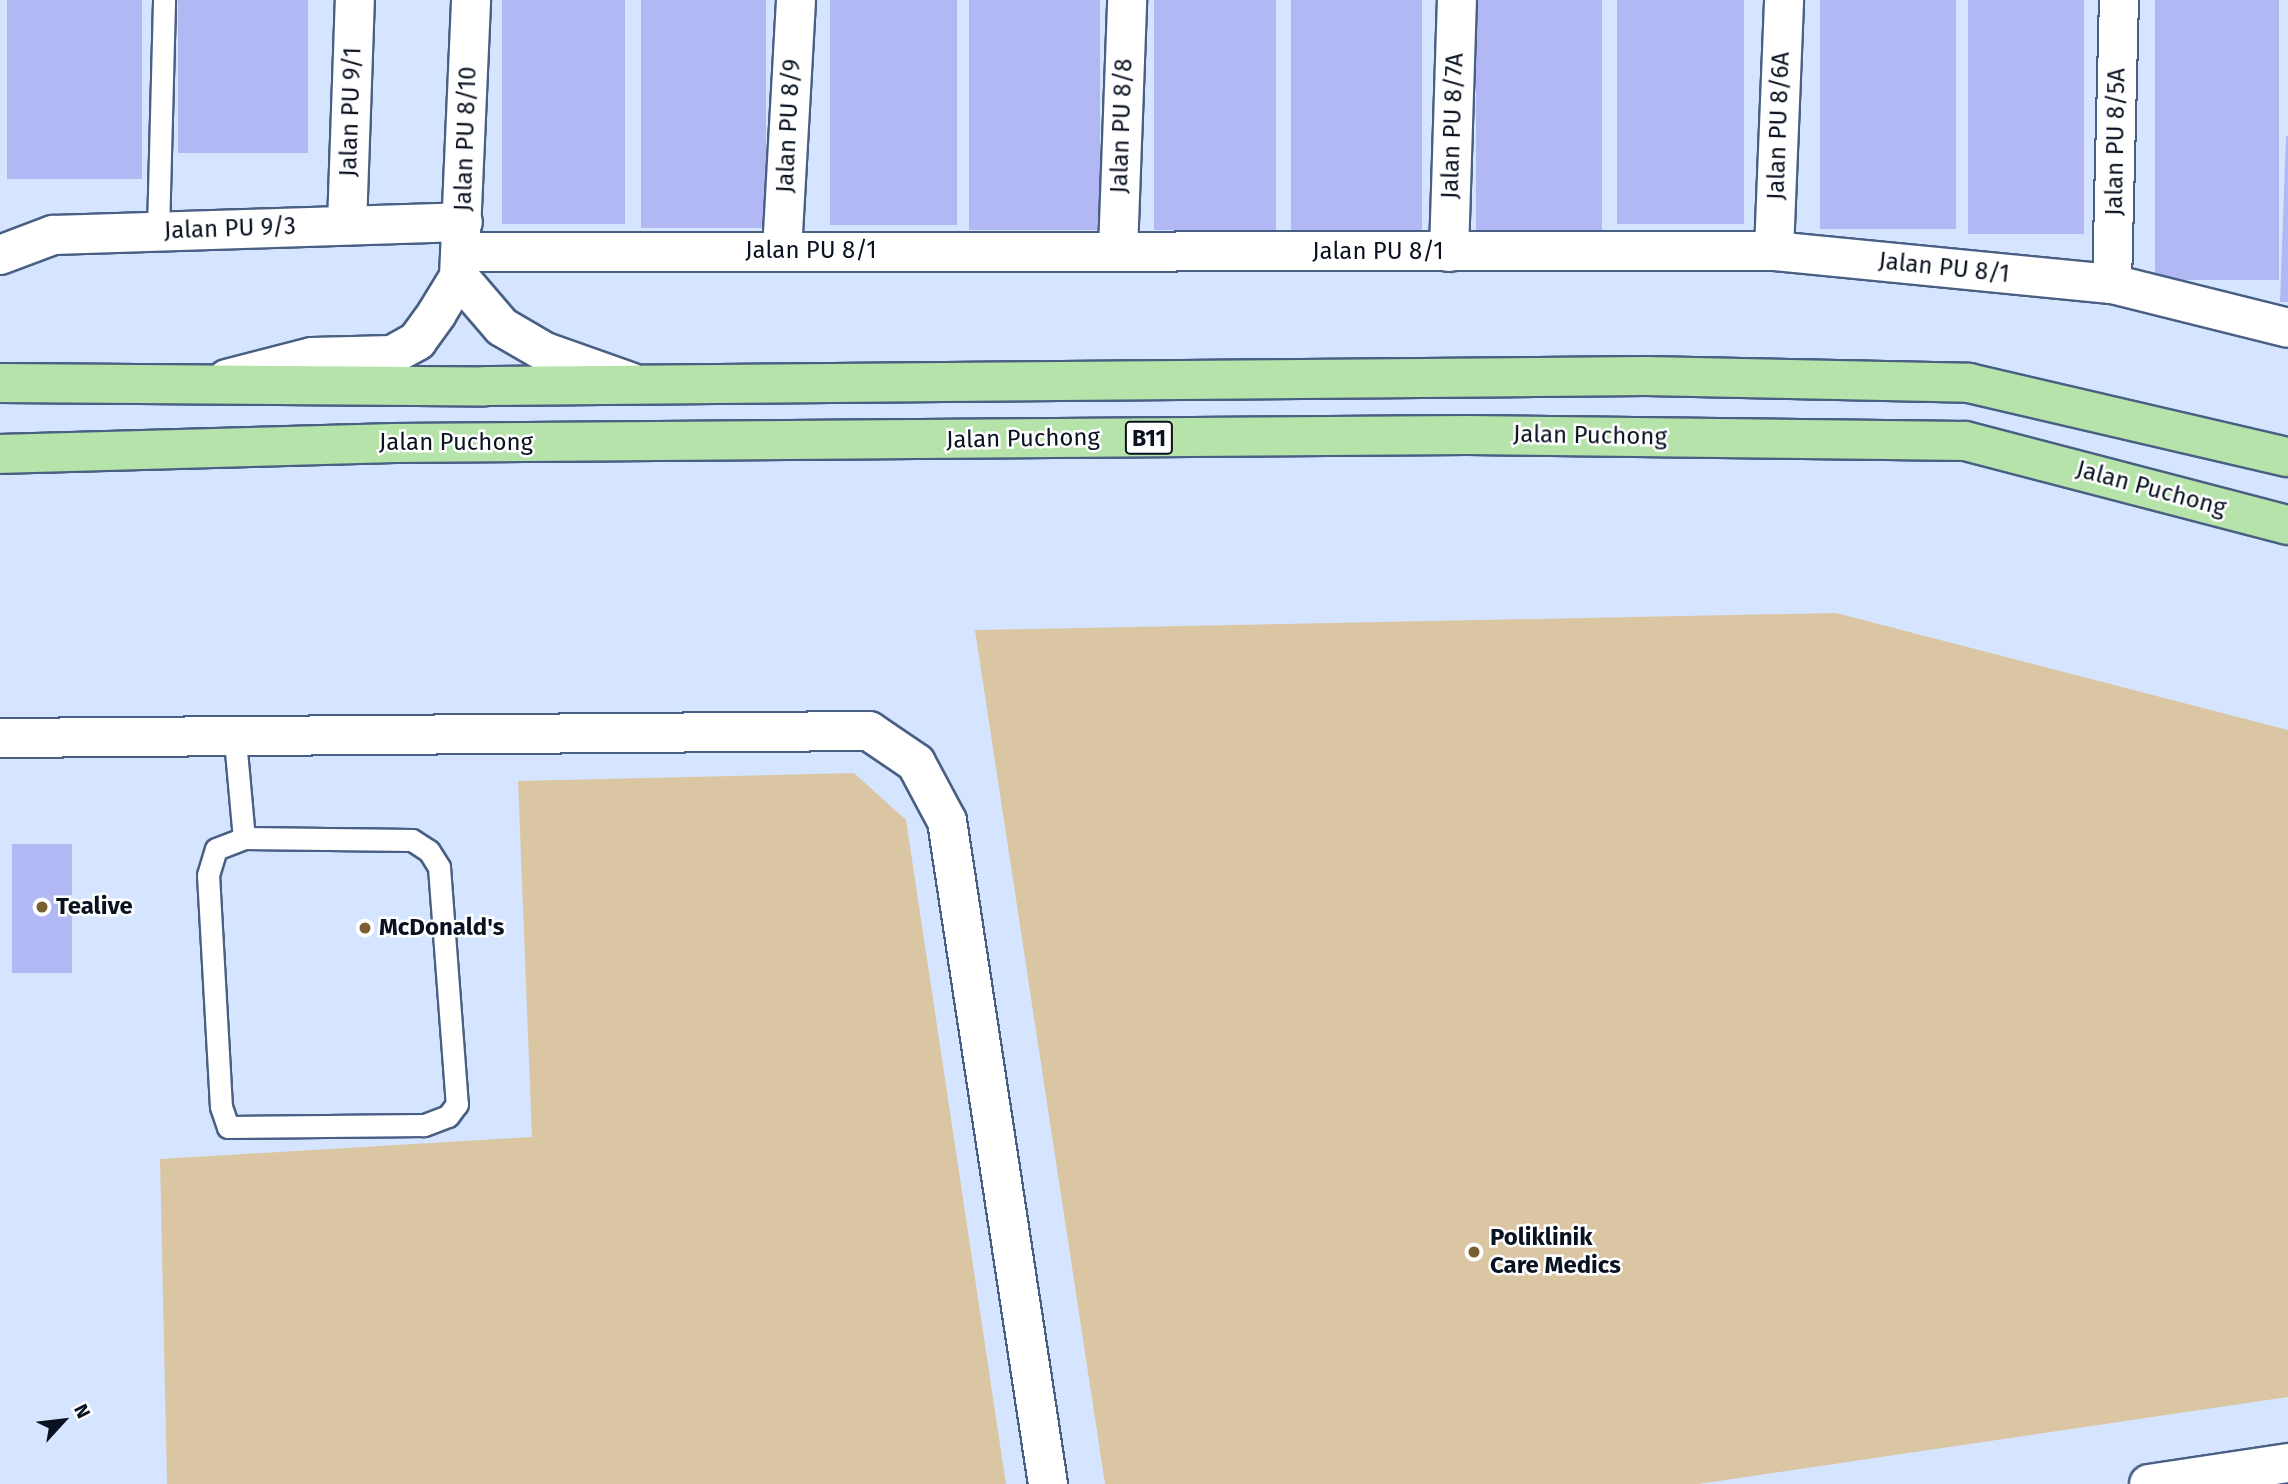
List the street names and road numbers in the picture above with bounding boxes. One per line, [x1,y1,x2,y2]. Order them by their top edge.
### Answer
street label: Jalan PU 9/1 [334,47,368,177]
street label: Jalan PU 8/6A [1762,51,1796,201]
street label: Jalan PU 8/7A [1436,52,1470,200]
street label: Jalan PU 8/9 [771,58,807,194]
street label: Jalan PU 8/8 [1105,58,1139,194]
street label: Jalan PU 8/10 [449,66,483,212]
street label: Jalan PU 8/5A [2100,68,2132,216]
street label: Jalan PU 9/3 [163,212,297,246]
street label: Jalan PU 8/1 [745,237,877,265]
street label: Jalan PU 8/1 [1312,238,1444,266]
street label: Jalan PU 8/1 [1877,247,2011,289]
road number: B11 [1124,418,1174,458]
street label: Jalan Puchong [1513,420,1667,452]
street label: Jalan Puchong [946,423,1100,455]
street label: Jalan Puchong [379,429,533,457]
street label: Jalan Puchong [2073,455,2229,523]

